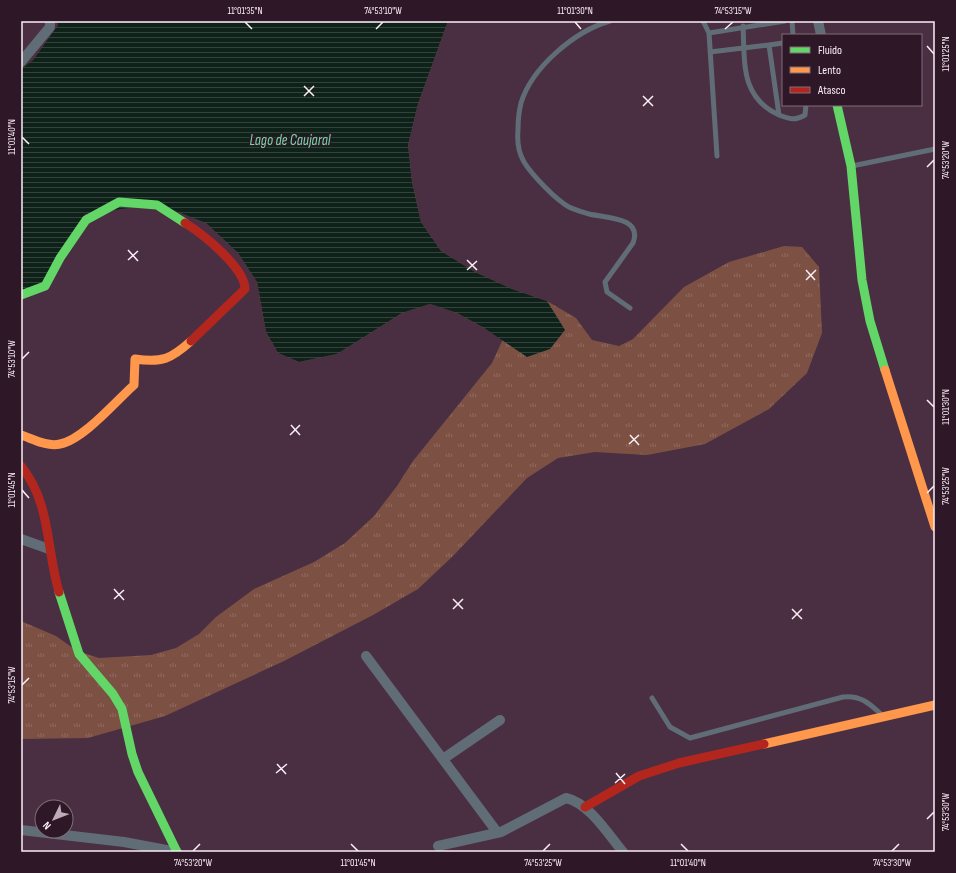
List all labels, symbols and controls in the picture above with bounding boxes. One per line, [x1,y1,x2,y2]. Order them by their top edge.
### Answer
text: 11°01'35"N [227,5,263,17]
text: 74°53'10"W [364,5,402,17]
text: 11°01'30"N [557,5,593,17]
text: 74°53'15"W [715,5,752,17]
legend [782,34,922,106]
text: 11°01'25"N [940,37,952,72]
text: Fluido [818,43,842,58]
text: Lento [818,63,841,78]
text: Atasco [817,83,845,98]
text: 11°01'40"N [6,119,18,155]
water label: Lago de Caujaral [250,131,332,150]
text: 74°53'20"W [940,141,952,179]
text: 74°53'10"W [6,340,18,378]
text: 11°01'30"N [940,389,952,425]
text: 74°53'25"W [940,467,952,505]
text: 11°01'45"N [6,472,18,508]
text: 74°53'15"W [6,666,18,703]
text: 74°53'30"W [940,792,952,831]
north arrow [34,799,74,839]
text: N [40,819,54,832]
text: 74°53'20"W [174,857,212,869]
text: 11°01'45"N [340,857,376,869]
text: 74°53'25"W [524,857,562,869]
text: 11°01'40"N [670,857,706,869]
text: 74°53'30"W [873,857,912,869]

